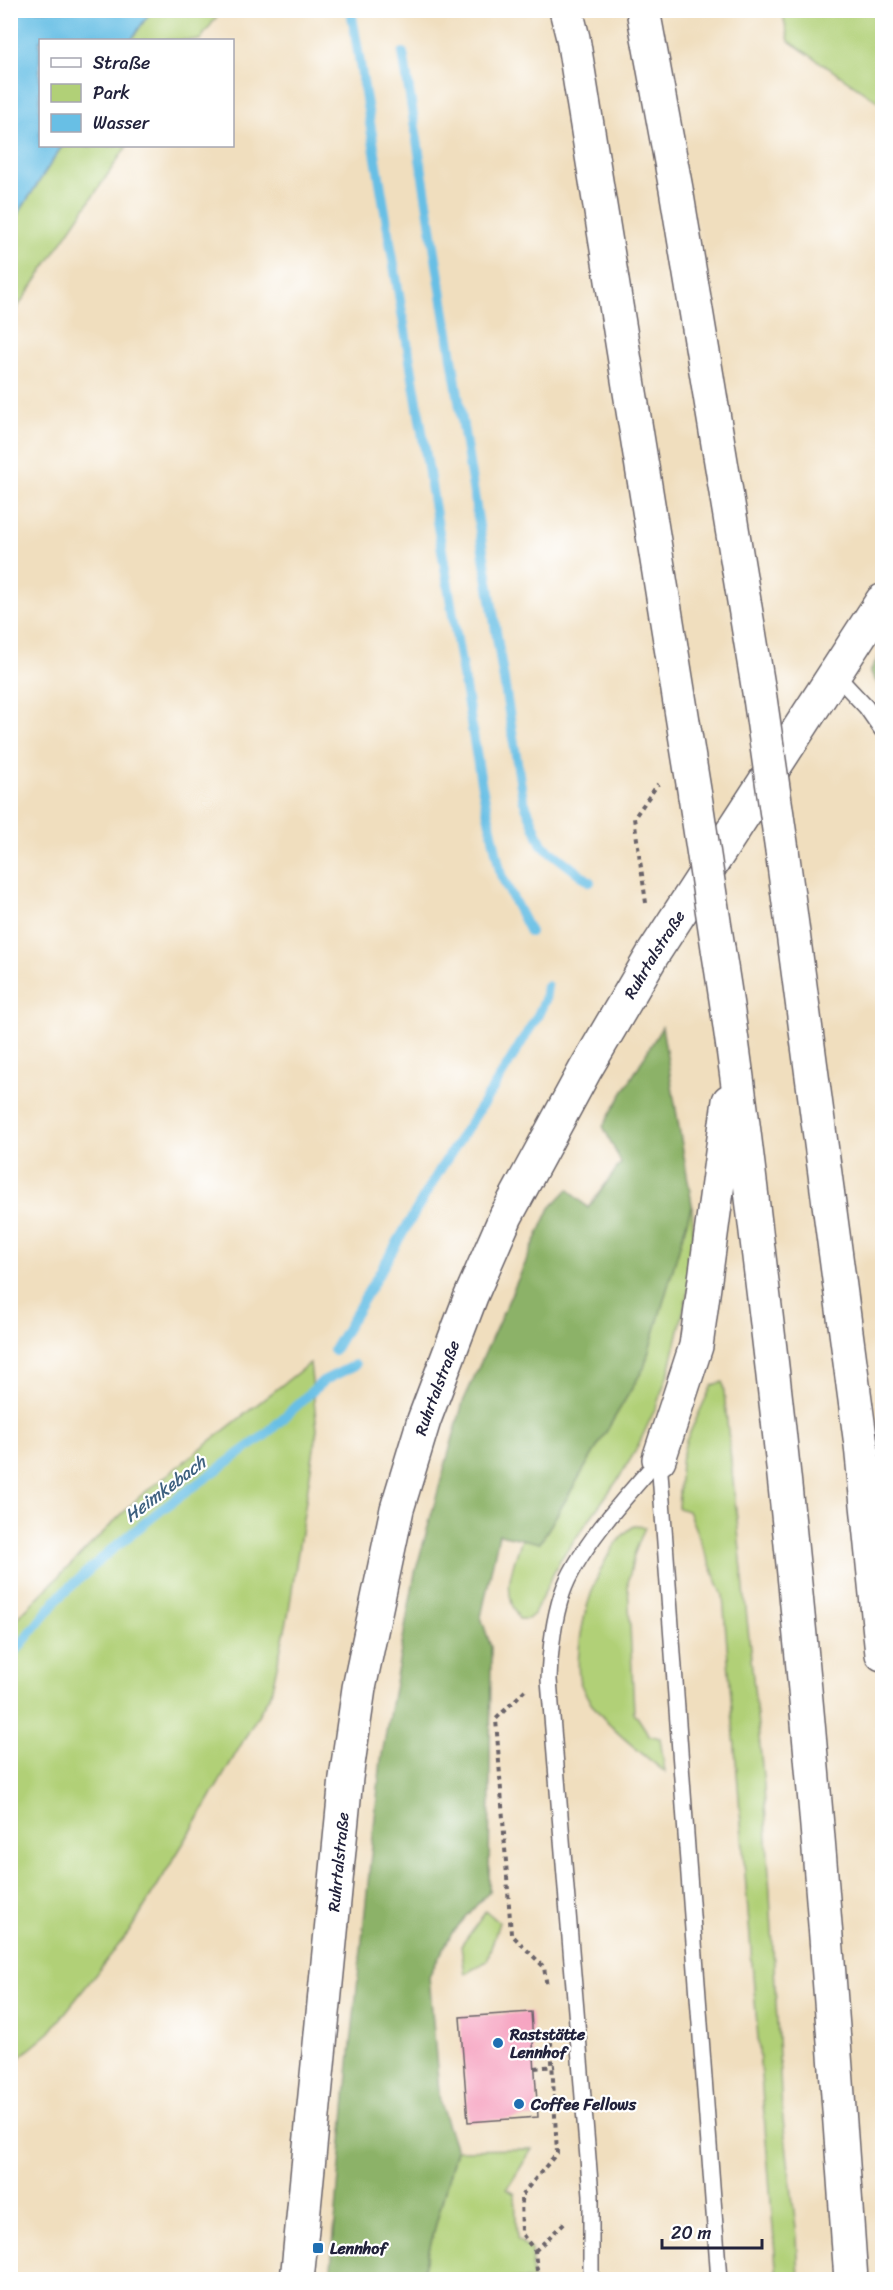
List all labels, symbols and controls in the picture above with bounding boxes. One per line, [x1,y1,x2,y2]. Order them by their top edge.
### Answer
legend [39,39,234,147]
text: Straße [93,47,150,79]
text: Park [93,77,130,109]
text: Wasser [93,107,151,139]
street label: Ruhrtalstraße [616,904,693,1004]
street label: Ruhrtalstraße [406,1336,468,1439]
water label: Heimkebach [117,1446,214,1531]
street label: Ruhrtalstraße [319,1811,358,1913]
place label: Raststätte Lennhof [509,2020,586,2067]
marker: Raststätte Lennhof [491,2036,505,2050]
place label: Coffee Fellows [530,2090,637,2119]
marker: Coffee Fellows [512,2097,526,2111]
scale bar [662,2212,762,2250]
text: 20 m [671,2217,711,2249]
place label: Lennhof [330,2234,389,2263]
marker: Lennhof [311,2241,325,2255]

